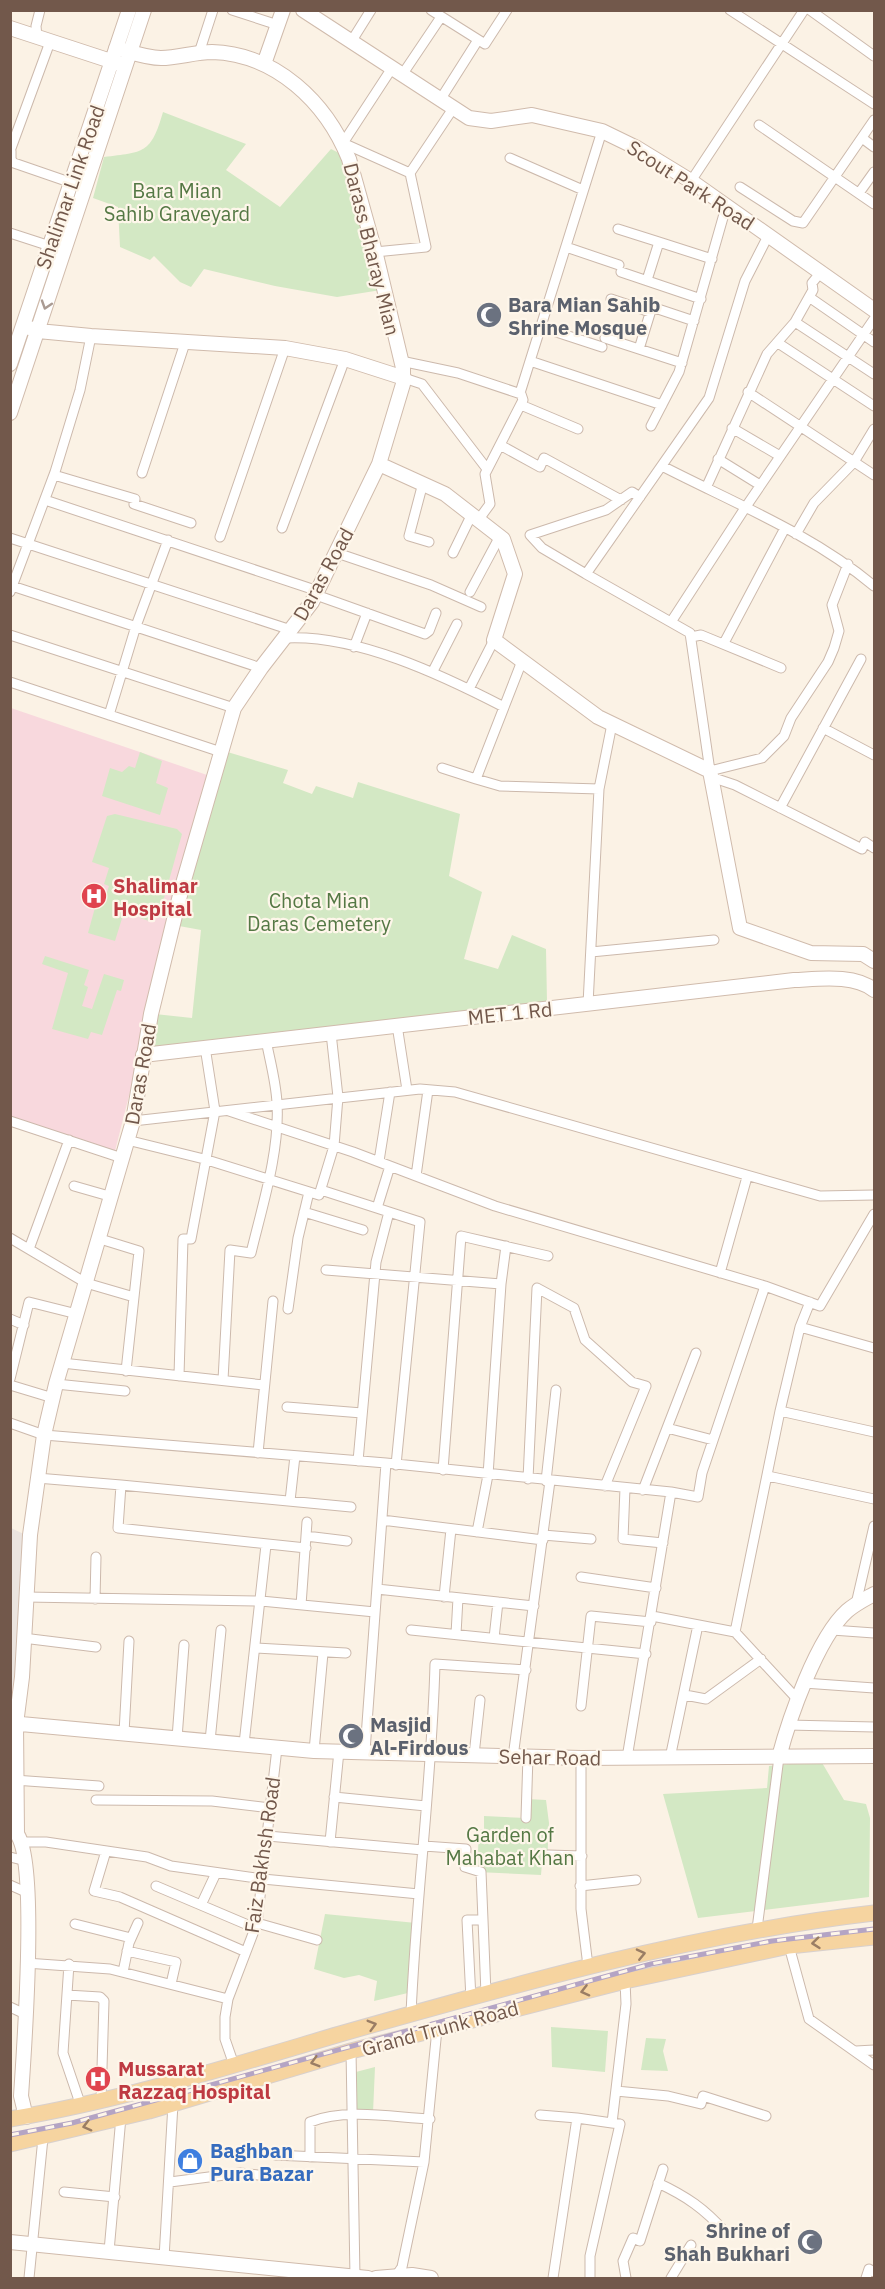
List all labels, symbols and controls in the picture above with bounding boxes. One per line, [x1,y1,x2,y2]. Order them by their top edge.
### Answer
street label: Shalimar Link Road [29,101,111,273]
street label: Scout Park Road [622,134,760,236]
street label: Darass Bharay Mian [337,160,407,338]
park label: Bara Mian Sahib Graveyard [104,177,250,227]
place label: Bara Mian Sahib Shrine Mosque [508,291,660,341]
one-way arrow [41,299,54,310]
mosque icon: Bara Mian Sahib Shrine Mosque [474,300,504,330]
street label: Daras Road [286,523,360,625]
place label: Shalimar Hospital [113,872,198,922]
hospital icon: Shalimar Hospital [79,881,109,911]
park label: Chota Mian Daras Cemetery [247,887,391,937]
street label: MET 1 Rd [466,995,554,1031]
street label: Daras Road [118,1021,162,1127]
place label: Masjid Al-Firdous [370,1711,468,1761]
mosque icon: Masjid Al-Firdous [336,1721,366,1751]
street label: Sehar Road [498,1743,602,1771]
street label: Faiz Bakhsh Road [238,1775,286,1935]
park label: Garden of Mahabat Khan [445,1821,575,1871]
one-way arrow [812,1936,821,1949]
one-way arrow [636,1948,646,1961]
one-way arrow [580,1984,590,1997]
street label: Grand Trunk Road [359,1994,521,2062]
one-way arrow [366,2020,377,2032]
place label: Mussarat Razzaq Hospital [118,2055,270,2105]
one-way arrow [310,2055,321,2067]
hospital icon: Mussarat Razzaq Hospital [83,2064,113,2094]
one-way arrow [82,2119,92,2132]
place label: Baghban Pura Bazar [210,2137,313,2187]
shop icon: Baghban Pura Bazar [175,2146,205,2176]
place label: Shrine of Shah Bukhari [664,2217,790,2267]
mosque icon: Shrine of Shah Bukhari [795,2227,825,2257]

